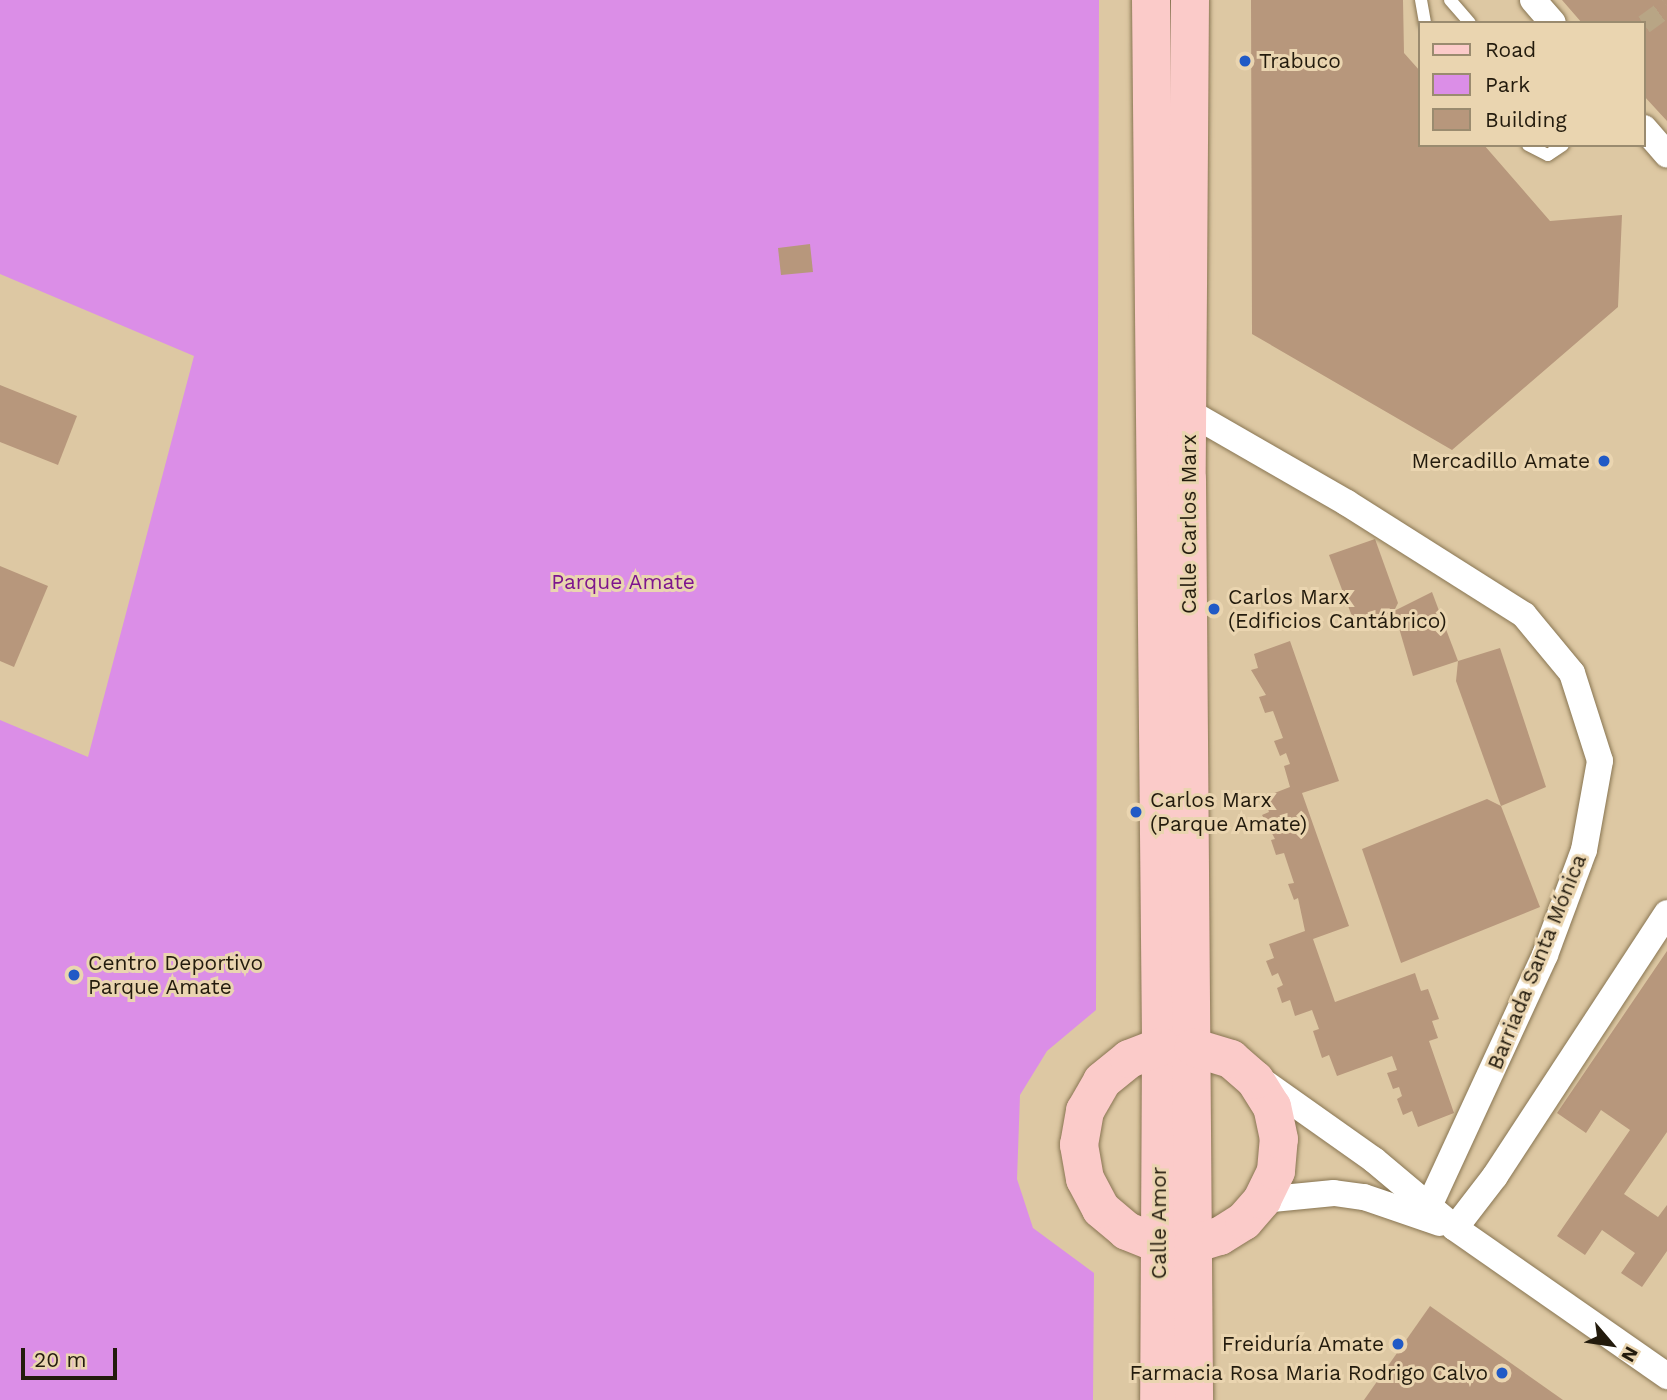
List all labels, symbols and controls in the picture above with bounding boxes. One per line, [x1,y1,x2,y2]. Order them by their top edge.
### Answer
legend [1418,21,1646,147]
text: Road [1485,37,1536,62]
place label: Trabuco [1259,48,1341,74]
marker: Trabuco [1237,53,1253,69]
text: Park [1485,72,1530,97]
text: Building [1485,107,1567,132]
street label: Calle Carlos Marx [1176,434,1202,614]
place label: Mercadillo Amate [1411,448,1590,474]
marker: Mercadillo Amate [1596,453,1612,469]
park label: Parque Amate [551,569,695,595]
place label: Carlos Marx (Edificios Cantábrico) [1228,584,1447,634]
marker: Carlos Marx (Edificios Cantábrico) [1206,601,1222,617]
place label: Carlos Marx (Parque Amate) [1150,787,1308,837]
marker: Carlos Marx (Parque Amate) [1128,804,1144,820]
street label: Barriada Santa Mónica [1482,850,1592,1074]
place label: Centro Deportivo Parque Amate [88,950,263,1000]
marker: Centro Deportivo Parque Amate [66,967,82,983]
street label: Calle Amor [1146,1166,1172,1280]
north arrow [1576,1309,1646,1379]
place label: Freiduría Amate [1221,1331,1384,1357]
scale bar [24,1334,121,1378]
marker: Freiduría Amate [1390,1336,1406,1352]
text: N [1616,1343,1643,1366]
text: 20 m [34,1347,86,1372]
place label: Farmacia Rosa Maria Rodrigo Calvo [1128,1360,1488,1386]
marker: Farmacia Rosa Maria Rodrigo Calvo [1494,1365,1510,1381]

